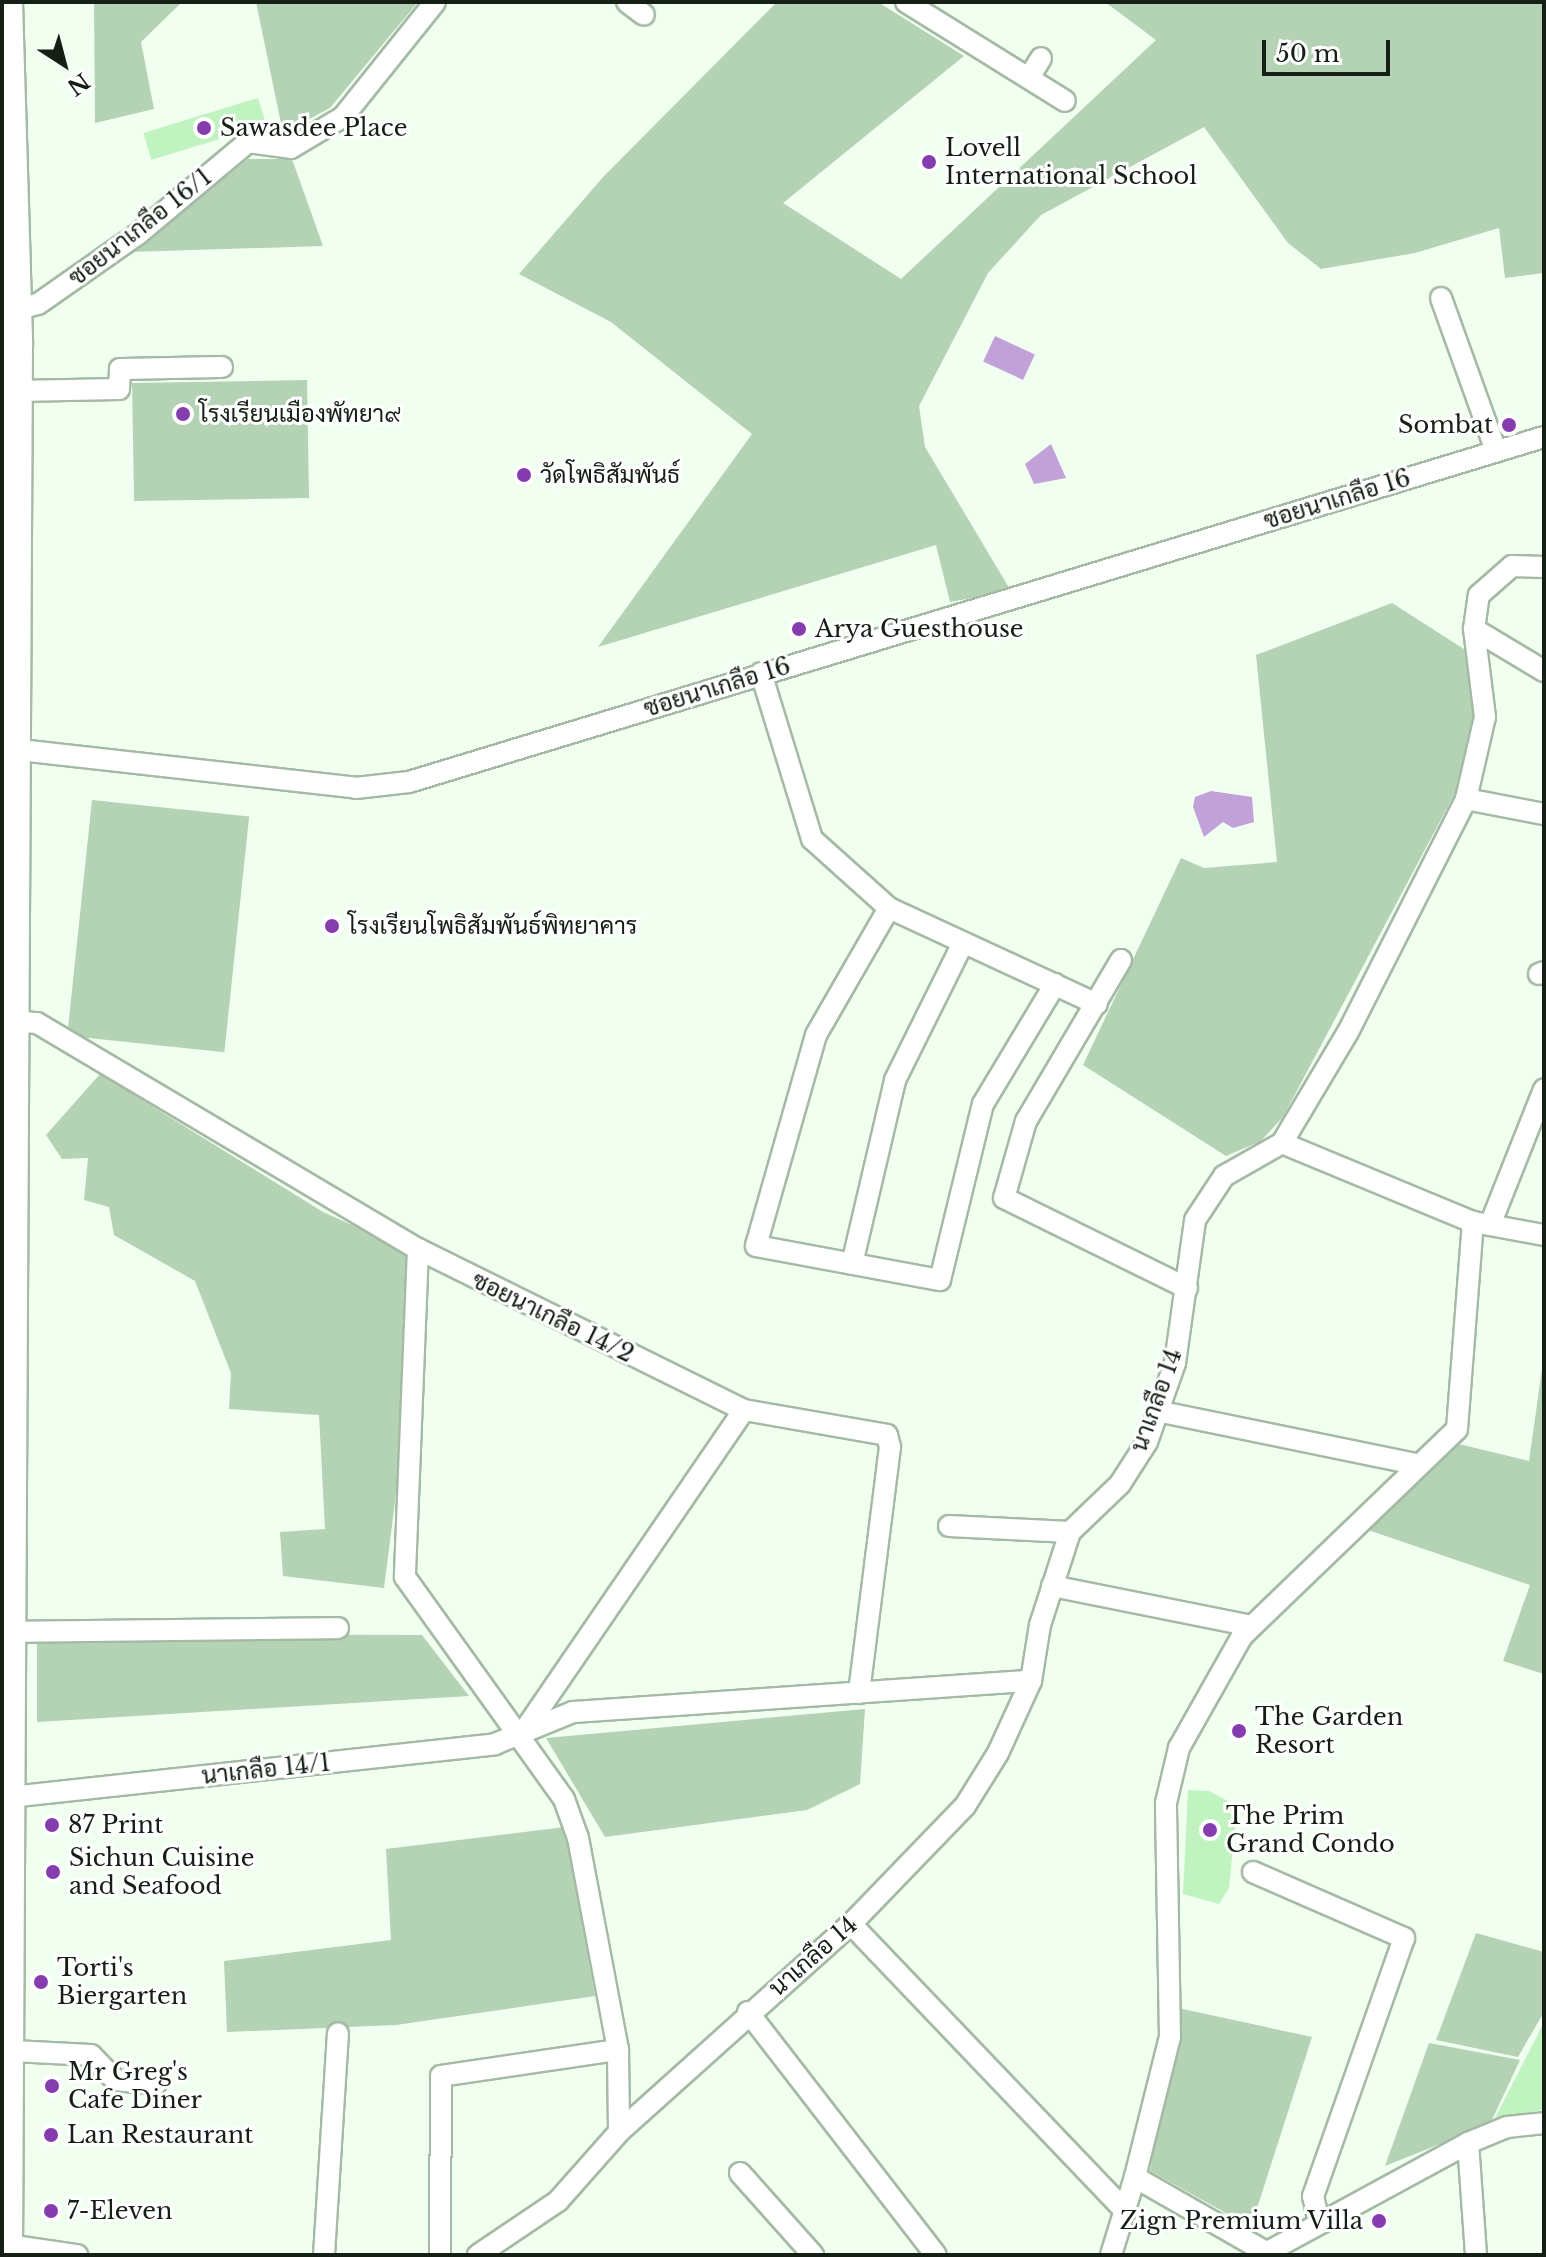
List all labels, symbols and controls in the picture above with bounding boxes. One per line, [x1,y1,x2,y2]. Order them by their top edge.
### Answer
north arrow [24,24,104,104]
scale bar [1266,24,1394,74]
text: 50 m [1276,39,1339,68]
text: N [62,67,95,101]
place label: Sawasdee Place [220,114,407,142]
marker: Sawasdee Place [195,119,213,137]
place label: Lovell International School [945,134,1197,190]
marker: Lovell International School [920,153,938,171]
street label: ซอยนาเกลือ 16/1 [63,162,217,292]
place label: โรงเรียนเมืองพัทยา๙ [199,400,401,428]
marker: โรงเรียนเมืองพัทยา๙ [174,405,192,423]
place label: Sombat [1398,411,1493,439]
marker: Sombat [1500,416,1518,434]
place label: วัดโพธิสัมพันธ์ [540,461,680,489]
street label: ซอยนาเกลือ 16 [1260,463,1414,535]
marker: วัดโพธิสัมพันธ์ [515,466,533,484]
place label: Arya Guesthouse [815,615,1024,643]
marker: Arya Guesthouse [790,620,808,638]
street label: ซอยนาเกลือ 16 [640,651,794,723]
place label: โรงเรียนโพธิสัมพันธ์พิทยาคาร [348,912,637,940]
marker: โรงเรียนโพธิสัมพันธ์พิทยาคาร [323,917,341,935]
street label: ซอยนาเกลือ 14/2 [467,1265,639,1369]
street label: นาเกลือ 14 [1124,1344,1188,1456]
place label: The Garden Resort [1255,1703,1403,1759]
marker: The Garden Resort [1230,1722,1248,1740]
street label: นาเกลือ 14/1 [200,1748,332,1790]
place label: The Prim Grand Condo [1226,1802,1395,1858]
place label: 87 Print [68,1811,163,1839]
marker: 87 Print [43,1816,61,1834]
marker: The Prim Grand Condo [1201,1821,1219,1839]
place label: Sichun Cuisine and Seafood [69,1844,254,1900]
marker: Sichun Cuisine and Seafood [44,1863,62,1881]
street label: นาเกลือ 14 [763,1910,863,2002]
place label: Torti's Biergarten [57,1954,187,2010]
marker: Torti's Biergarten [32,1973,50,1991]
place label: Mr Greg's Cafe Diner [68,2058,202,2114]
marker: Mr Greg's Cafe Diner [43,2077,61,2095]
place label: Lan Restaurant [67,2121,253,2149]
marker: Lan Restaurant [42,2126,60,2144]
place label: 7-Eleven [67,2197,173,2225]
marker: 7-Eleven [42,2202,60,2220]
place label: Zign Premium Villa [1119,2207,1363,2235]
marker: Zign Premium Villa [1370,2212,1388,2230]

